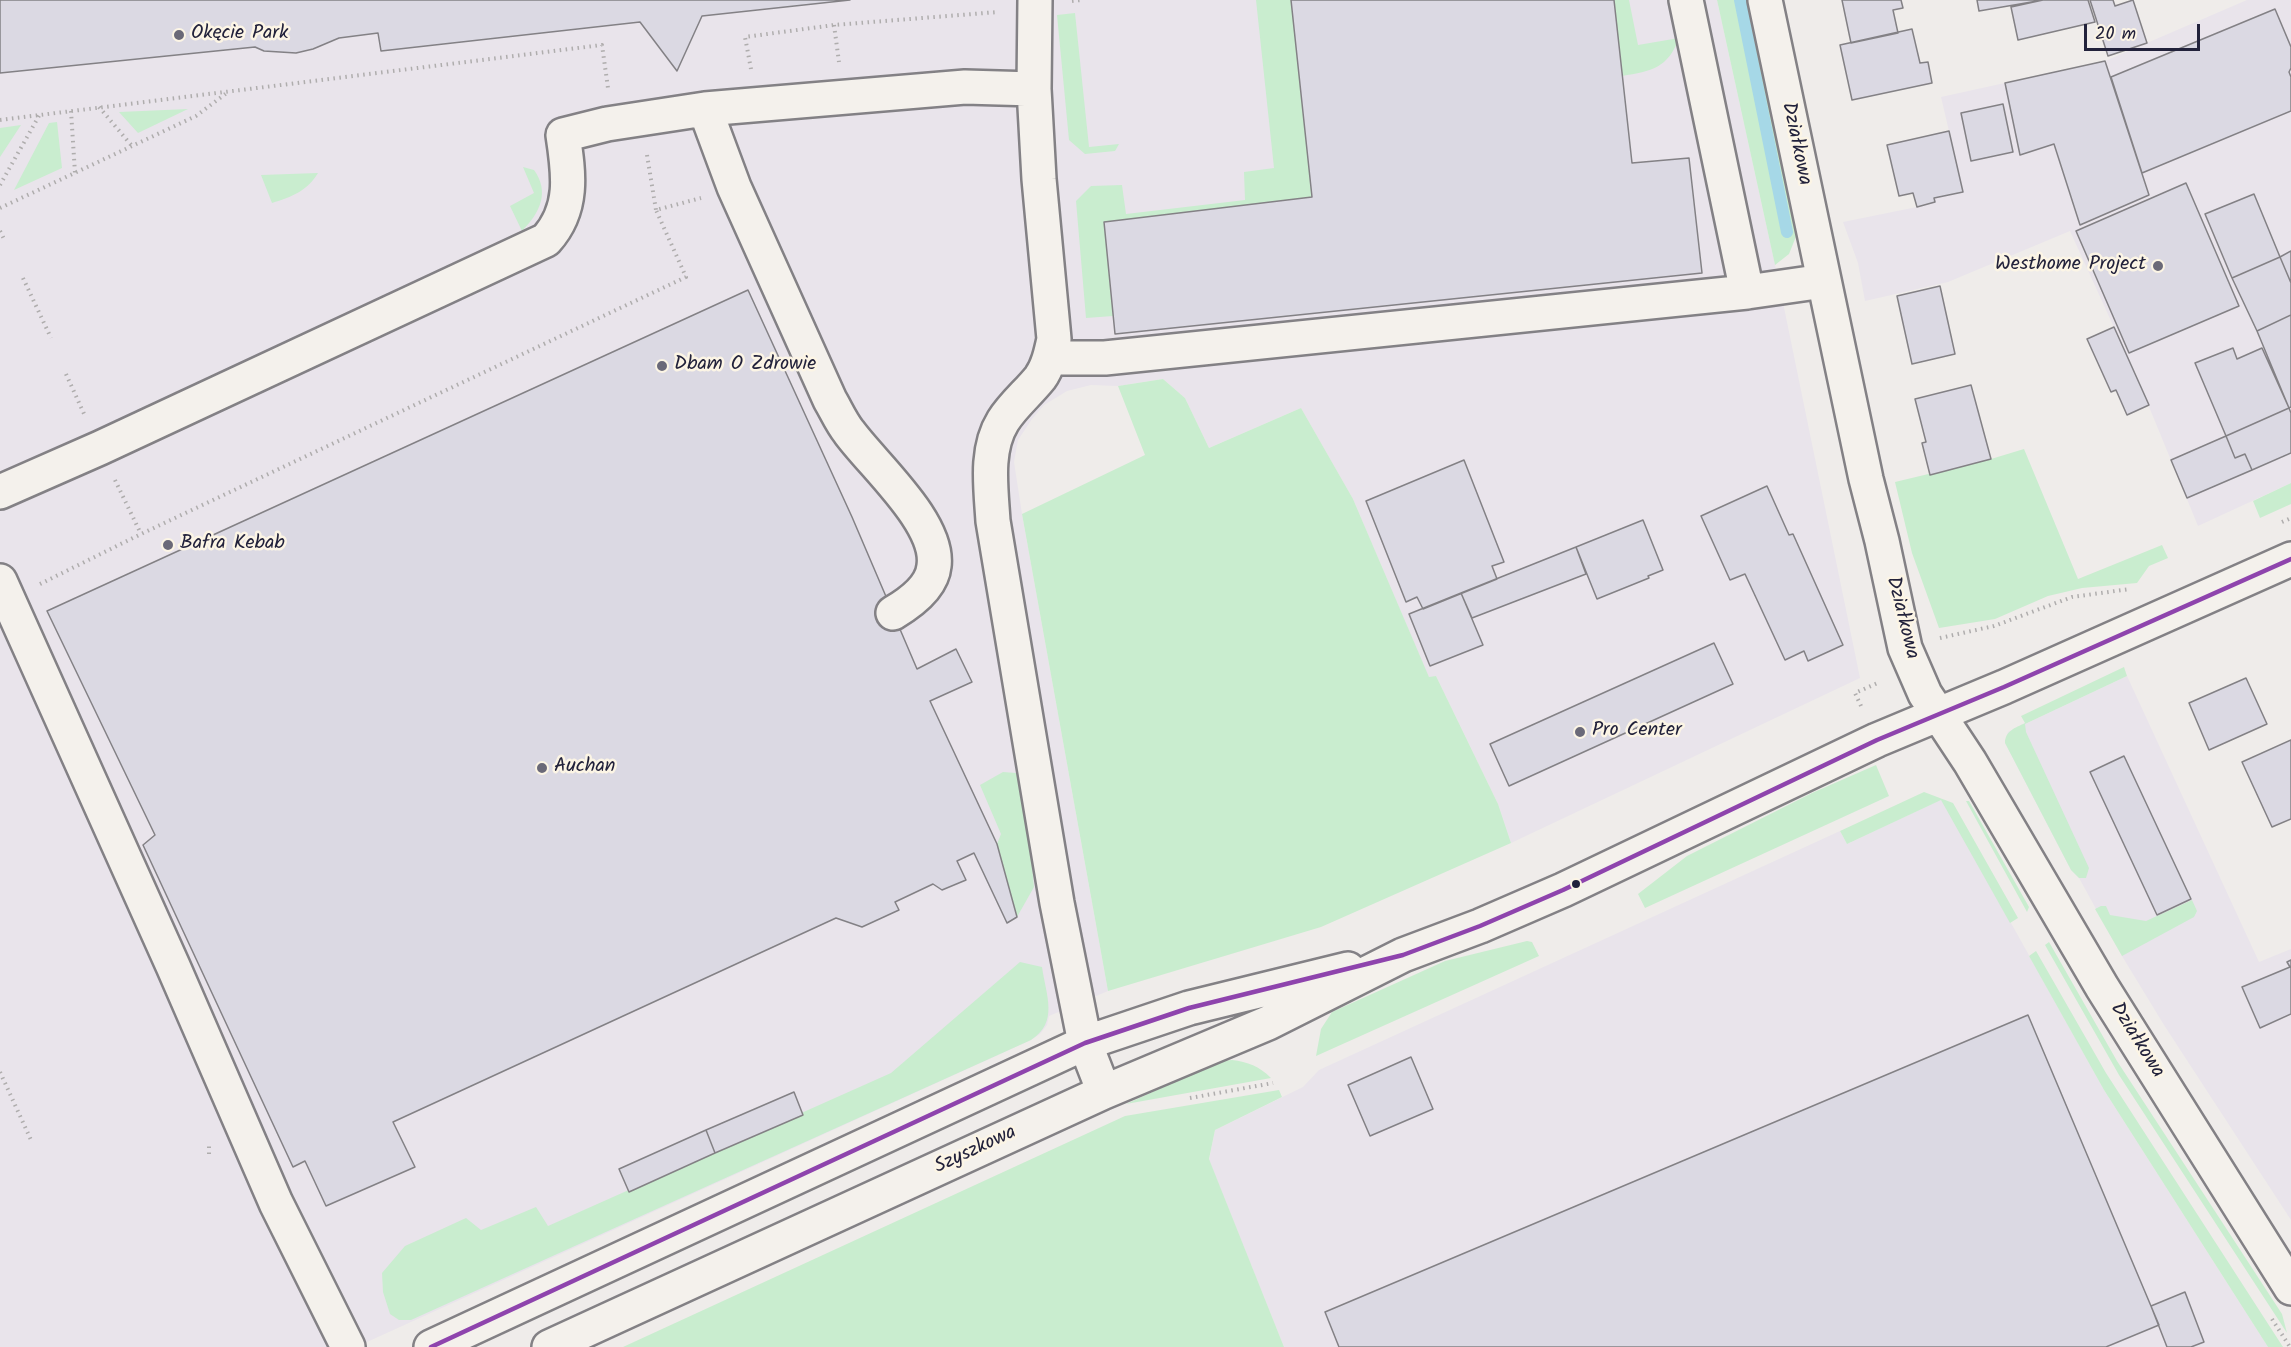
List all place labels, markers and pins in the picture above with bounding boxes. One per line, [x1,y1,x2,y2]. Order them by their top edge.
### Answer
place label: Okęcie Park [191,23,288,47]
marker: Okęcie Park [172,28,186,42]
place label: Westhome Project [1995,254,2146,278]
marker: Westhome Project [2151,259,2165,273]
place label: Dbam O Zdrowie [674,354,816,378]
marker: Dbam O Zdrowie [655,359,669,373]
place label: Bafra Kebab [180,533,285,557]
marker: Bafra Kebab [161,538,175,552]
place label: Pro Center [1592,720,1682,744]
marker: Pro Center [1573,725,1587,739]
place label: Auchan [554,756,615,780]
marker: Auchan [535,761,549,775]
unlabelled marker [1570,878,1582,890]

